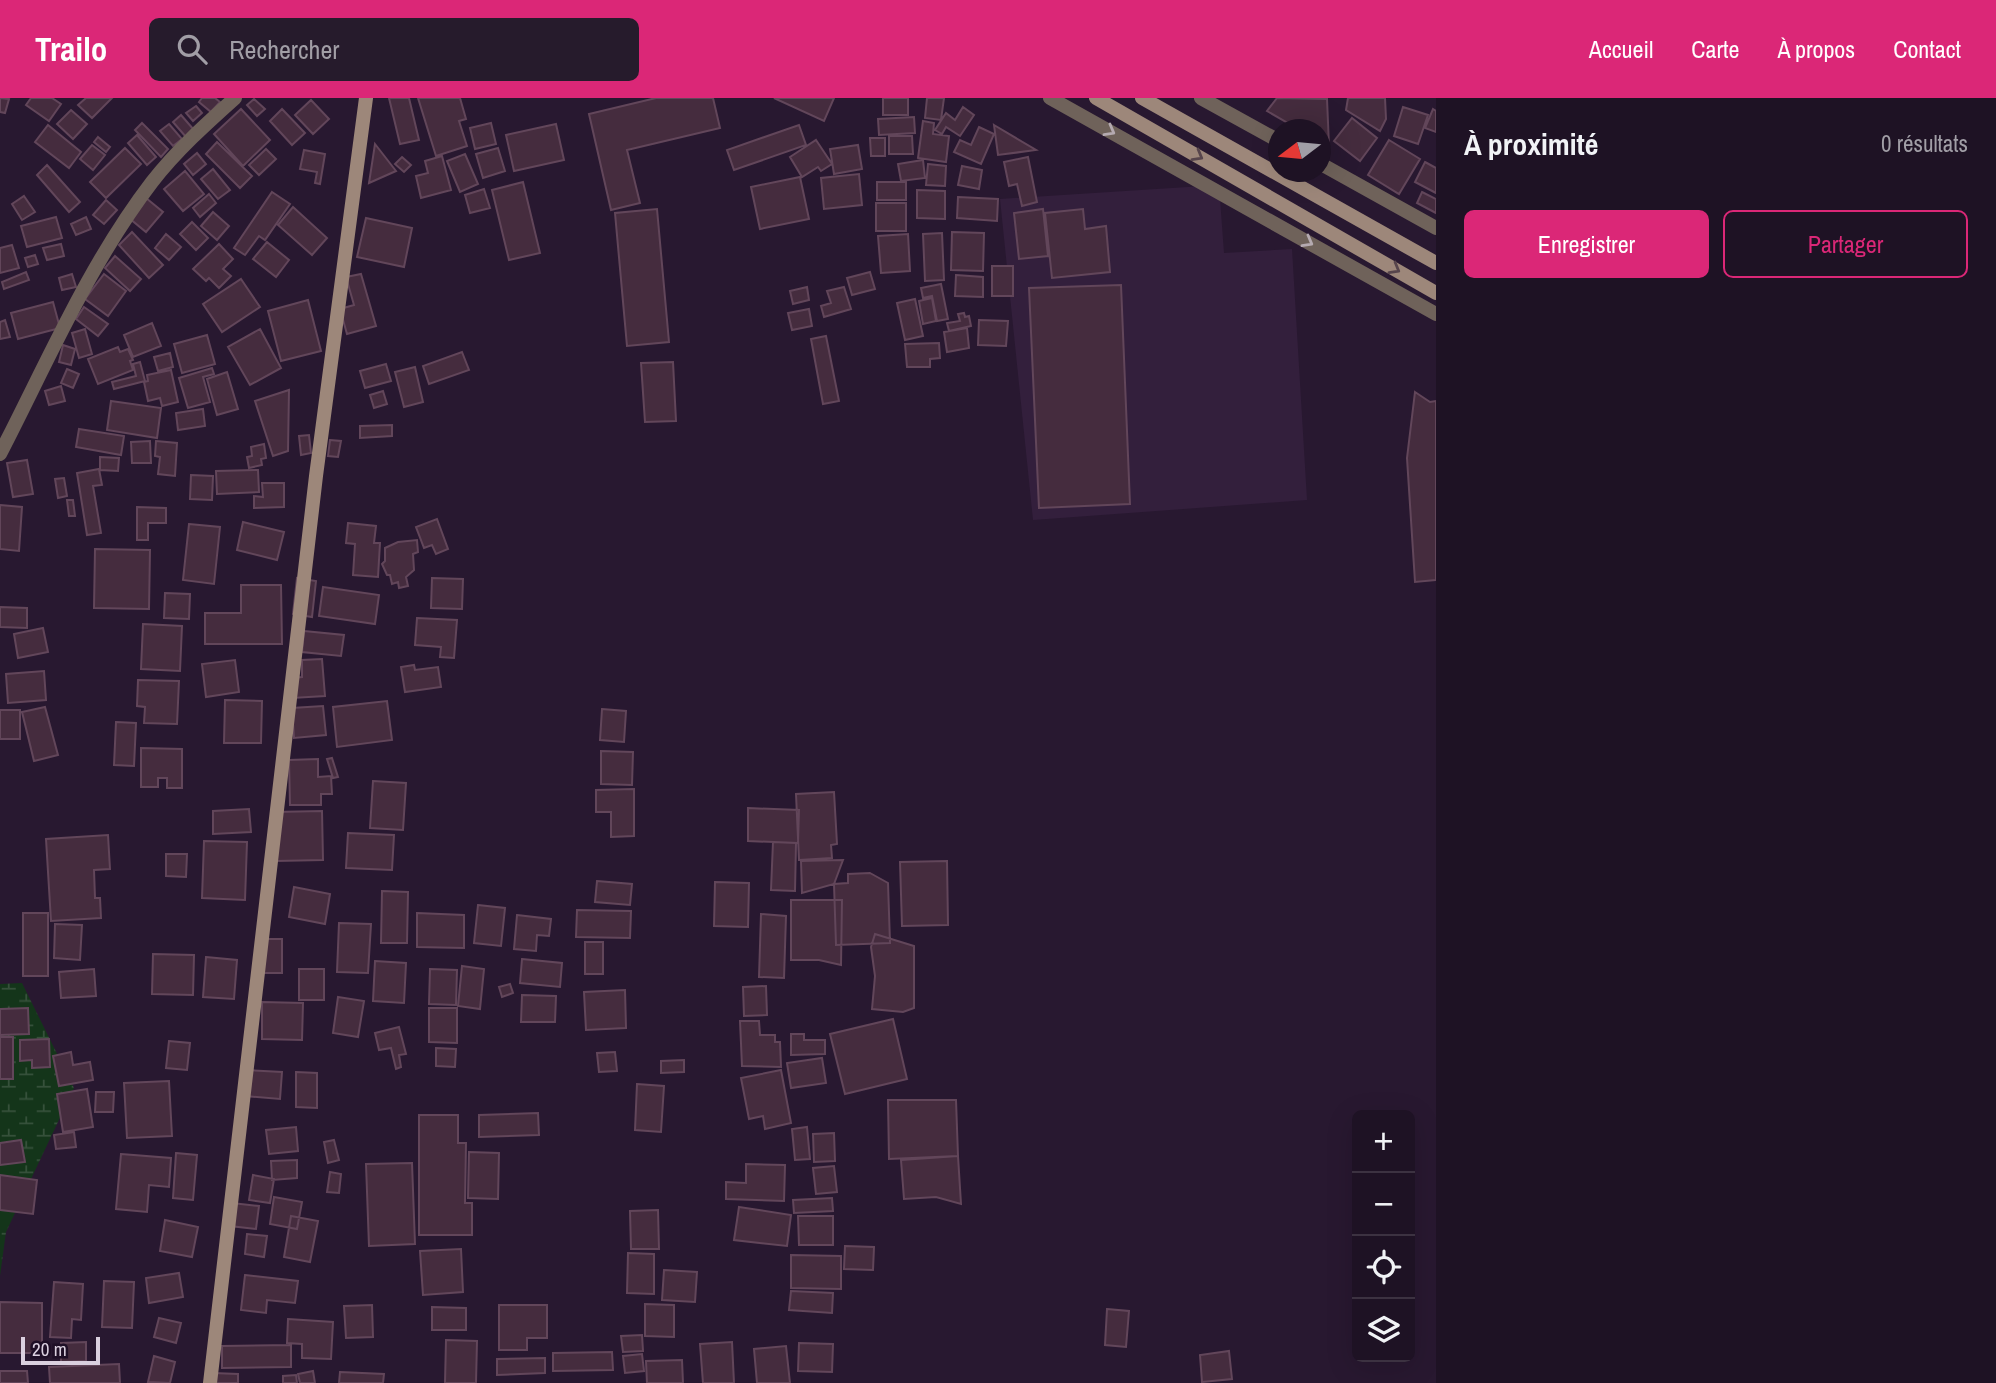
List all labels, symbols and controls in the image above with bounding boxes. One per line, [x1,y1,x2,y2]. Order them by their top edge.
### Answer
search box [149,18,639,81]
text: Trailo [35,27,107,71]
icon: search [173,30,211,68]
text: Rechercher [229,32,339,67]
text: Accueil [1589,33,1653,65]
text: Carte [1691,33,1739,65]
text: À propos [1777,33,1855,65]
text: Contact [1893,33,1961,65]
north arrow [1268,119,1331,182]
one-way arrow [1102,123,1115,136]
text: À proximité [1464,124,1598,164]
text: 0 résultats [1881,128,1968,159]
one-way arrow [1190,148,1203,161]
button: Enregistrer [1464,210,1709,278]
button: Partager [1723,210,1968,278]
one-way arrow [1301,234,1313,247]
one-way arrow [1388,261,1400,274]
map controls [1352,1110,1415,1362]
button: + [1352,1110,1415,1173]
button: − [1352,1173,1415,1236]
button: locate [1352,1236,1415,1299]
button: layers [1352,1299,1415,1362]
scale bar [21,1334,100,1366]
text: 20 m [32,1336,67,1362]

